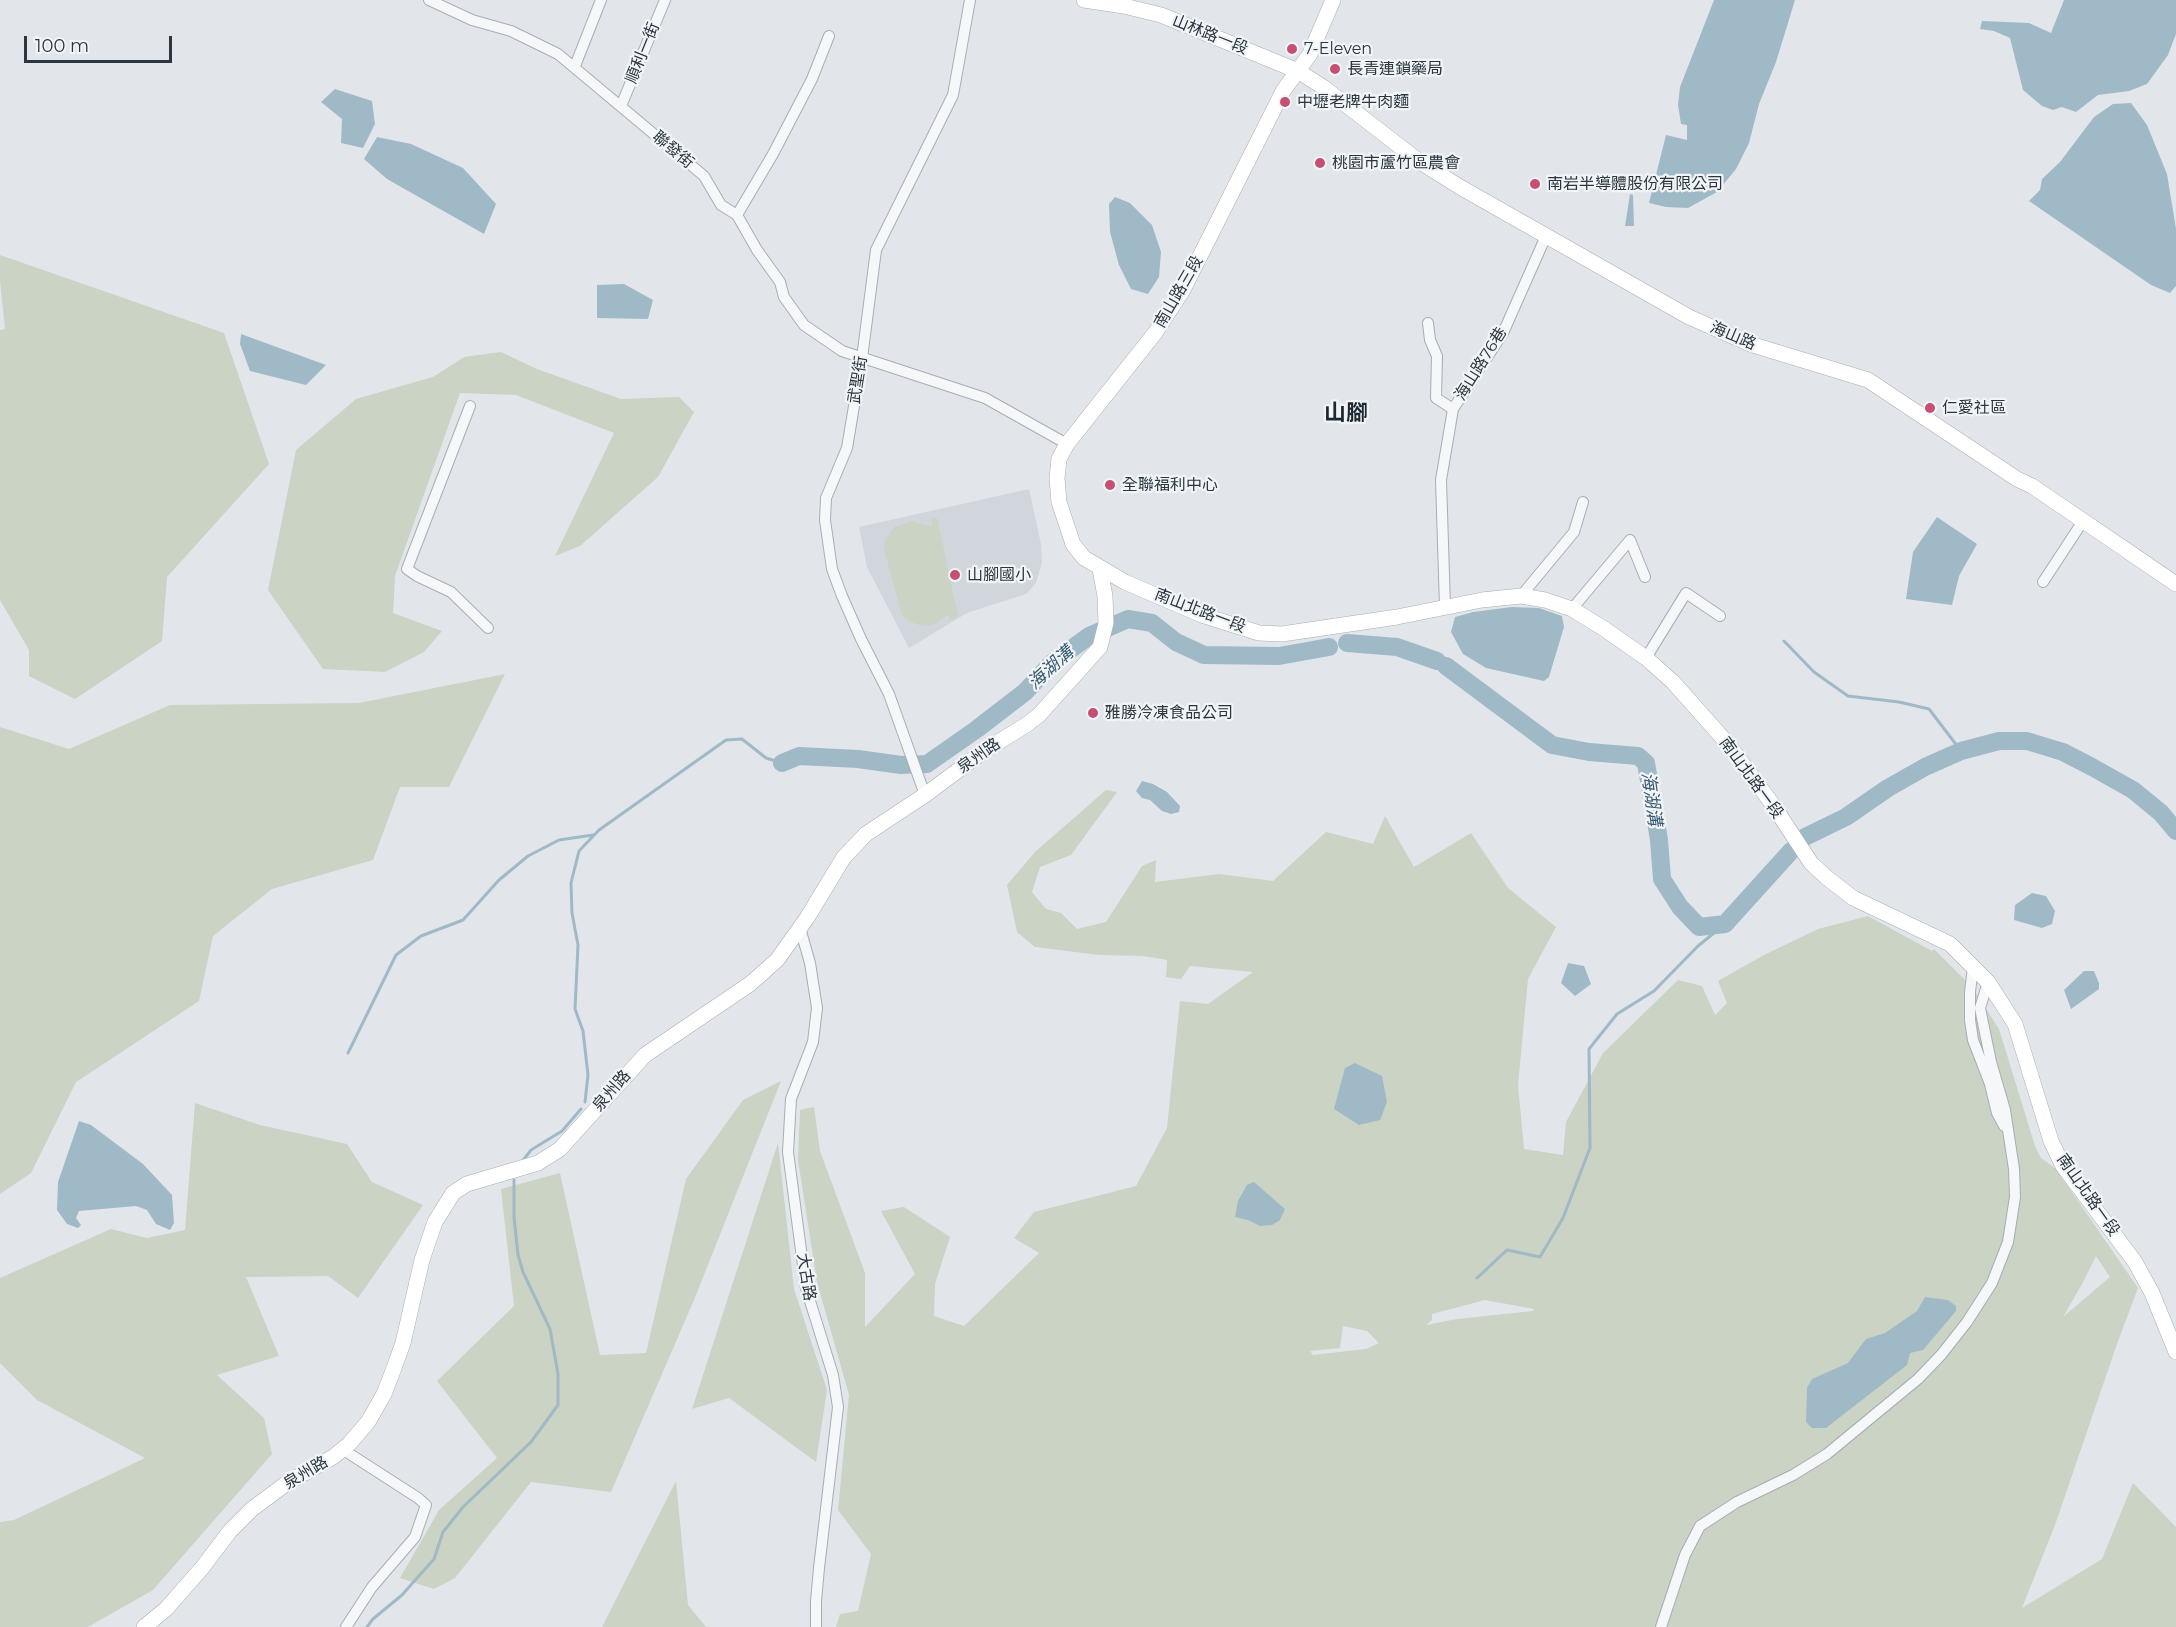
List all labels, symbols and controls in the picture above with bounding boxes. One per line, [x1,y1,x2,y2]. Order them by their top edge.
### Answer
street label: 山林路一段 [1169,11,1251,59]
street label: 順利一街 [622,20,664,86]
scale bar [27,24,176,62]
text: 100 m [35,35,89,57]
place label: 7-Eleven [1304,39,1372,59]
marker: 7-Eleven [1285,42,1299,56]
place label: 長青連鎖藥局 [1347,59,1443,79]
marker: 長青連鎖藥局 [1328,62,1342,76]
place label: 中壢老牌牛肉麵 [1297,92,1409,112]
marker: 中壢老牌牛肉麵 [1278,95,1292,109]
street label: 聯發街 [648,127,698,173]
place label: 桃園市蘆竹區農會 [1332,153,1460,173]
marker: 桃園市蘆竹區農會 [1313,156,1327,170]
place label: 南岩半導體股份有限公司 [1547,174,1723,194]
marker: 南岩半導體股份有限公司 [1528,177,1542,191]
street label: 南山路三段 [1151,253,1207,331]
street label: 海山路 [1707,318,1759,354]
street label: 海山路76巷 [1451,324,1511,404]
street label: 武聖街 [845,355,871,405]
place label: 仁愛社區 [1942,398,2006,418]
district label: 山腳 [1324,401,1368,427]
marker: 仁愛社區 [1923,401,1937,415]
place label: 全聯福利中心 [1122,475,1218,495]
marker: 全聯福利中心 [1103,478,1117,492]
place label: 山腳國小 [967,565,1031,585]
marker: 山腳國小 [948,568,962,582]
street label: 南山北路一段 [1152,585,1248,637]
water label: 海湖溝 [1024,642,1078,694]
place label: 雅勝冷凍食品公司 [1105,703,1233,723]
marker: 雅勝冷凍食品公司 [1086,706,1100,720]
street label: 泉州路 [954,734,1004,778]
street label: 南山北路一段 [1715,734,1787,822]
water label: 海湖溝 [1637,771,1665,827]
street label: 泉州路 [589,1067,635,1115]
street label: 南山北路一段 [2053,1150,2123,1240]
street label: 大古路 [793,1252,819,1302]
street label: 泉州路 [280,1452,332,1494]

